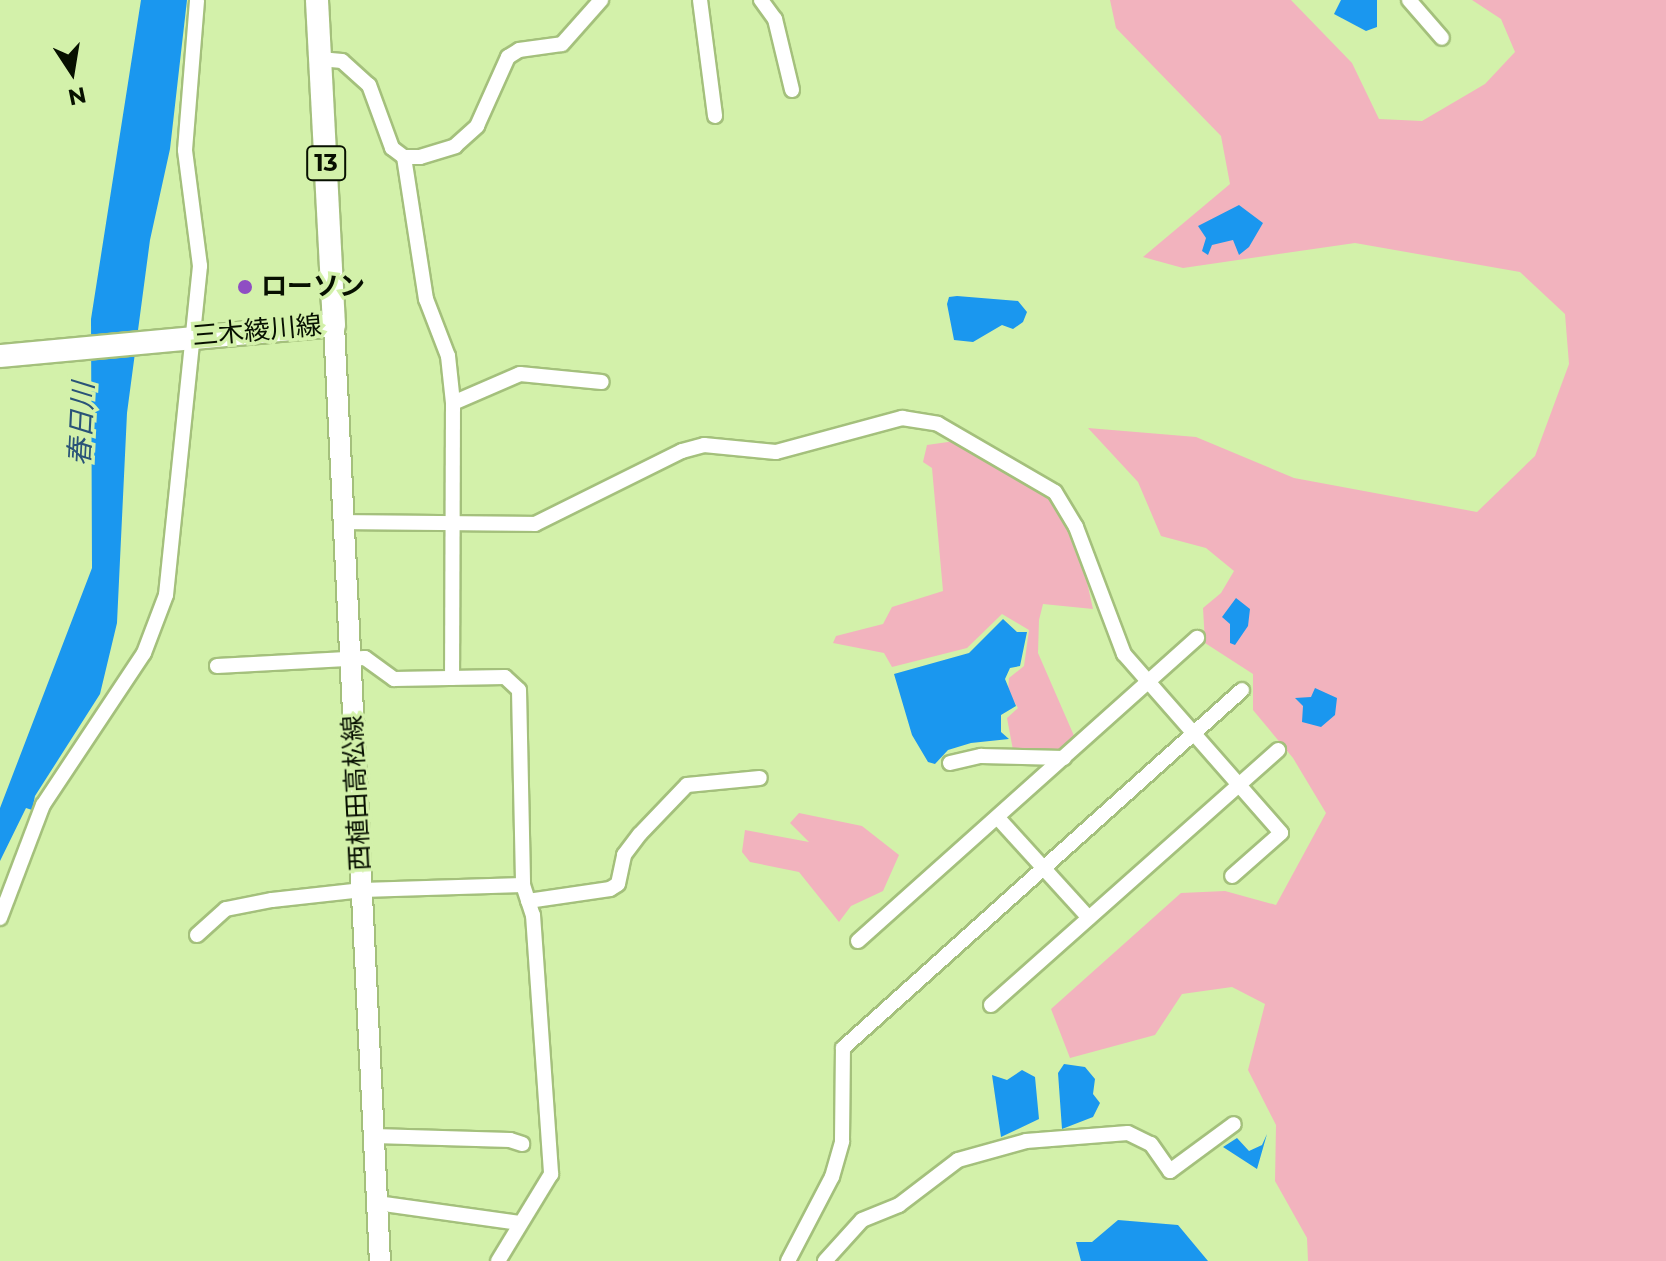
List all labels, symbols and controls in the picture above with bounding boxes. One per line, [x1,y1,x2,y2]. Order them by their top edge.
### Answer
north arrow [32,32,112,112]
text: N [66,81,89,111]
road number: 13 [306,143,346,183]
place label: ローソン [261,271,365,303]
marker: ローソン [236,278,254,296]
street label: 三木綾川線 [191,310,323,352]
water label: 春日川 [62,381,100,467]
street label: 西植田高松線 [337,714,377,872]

